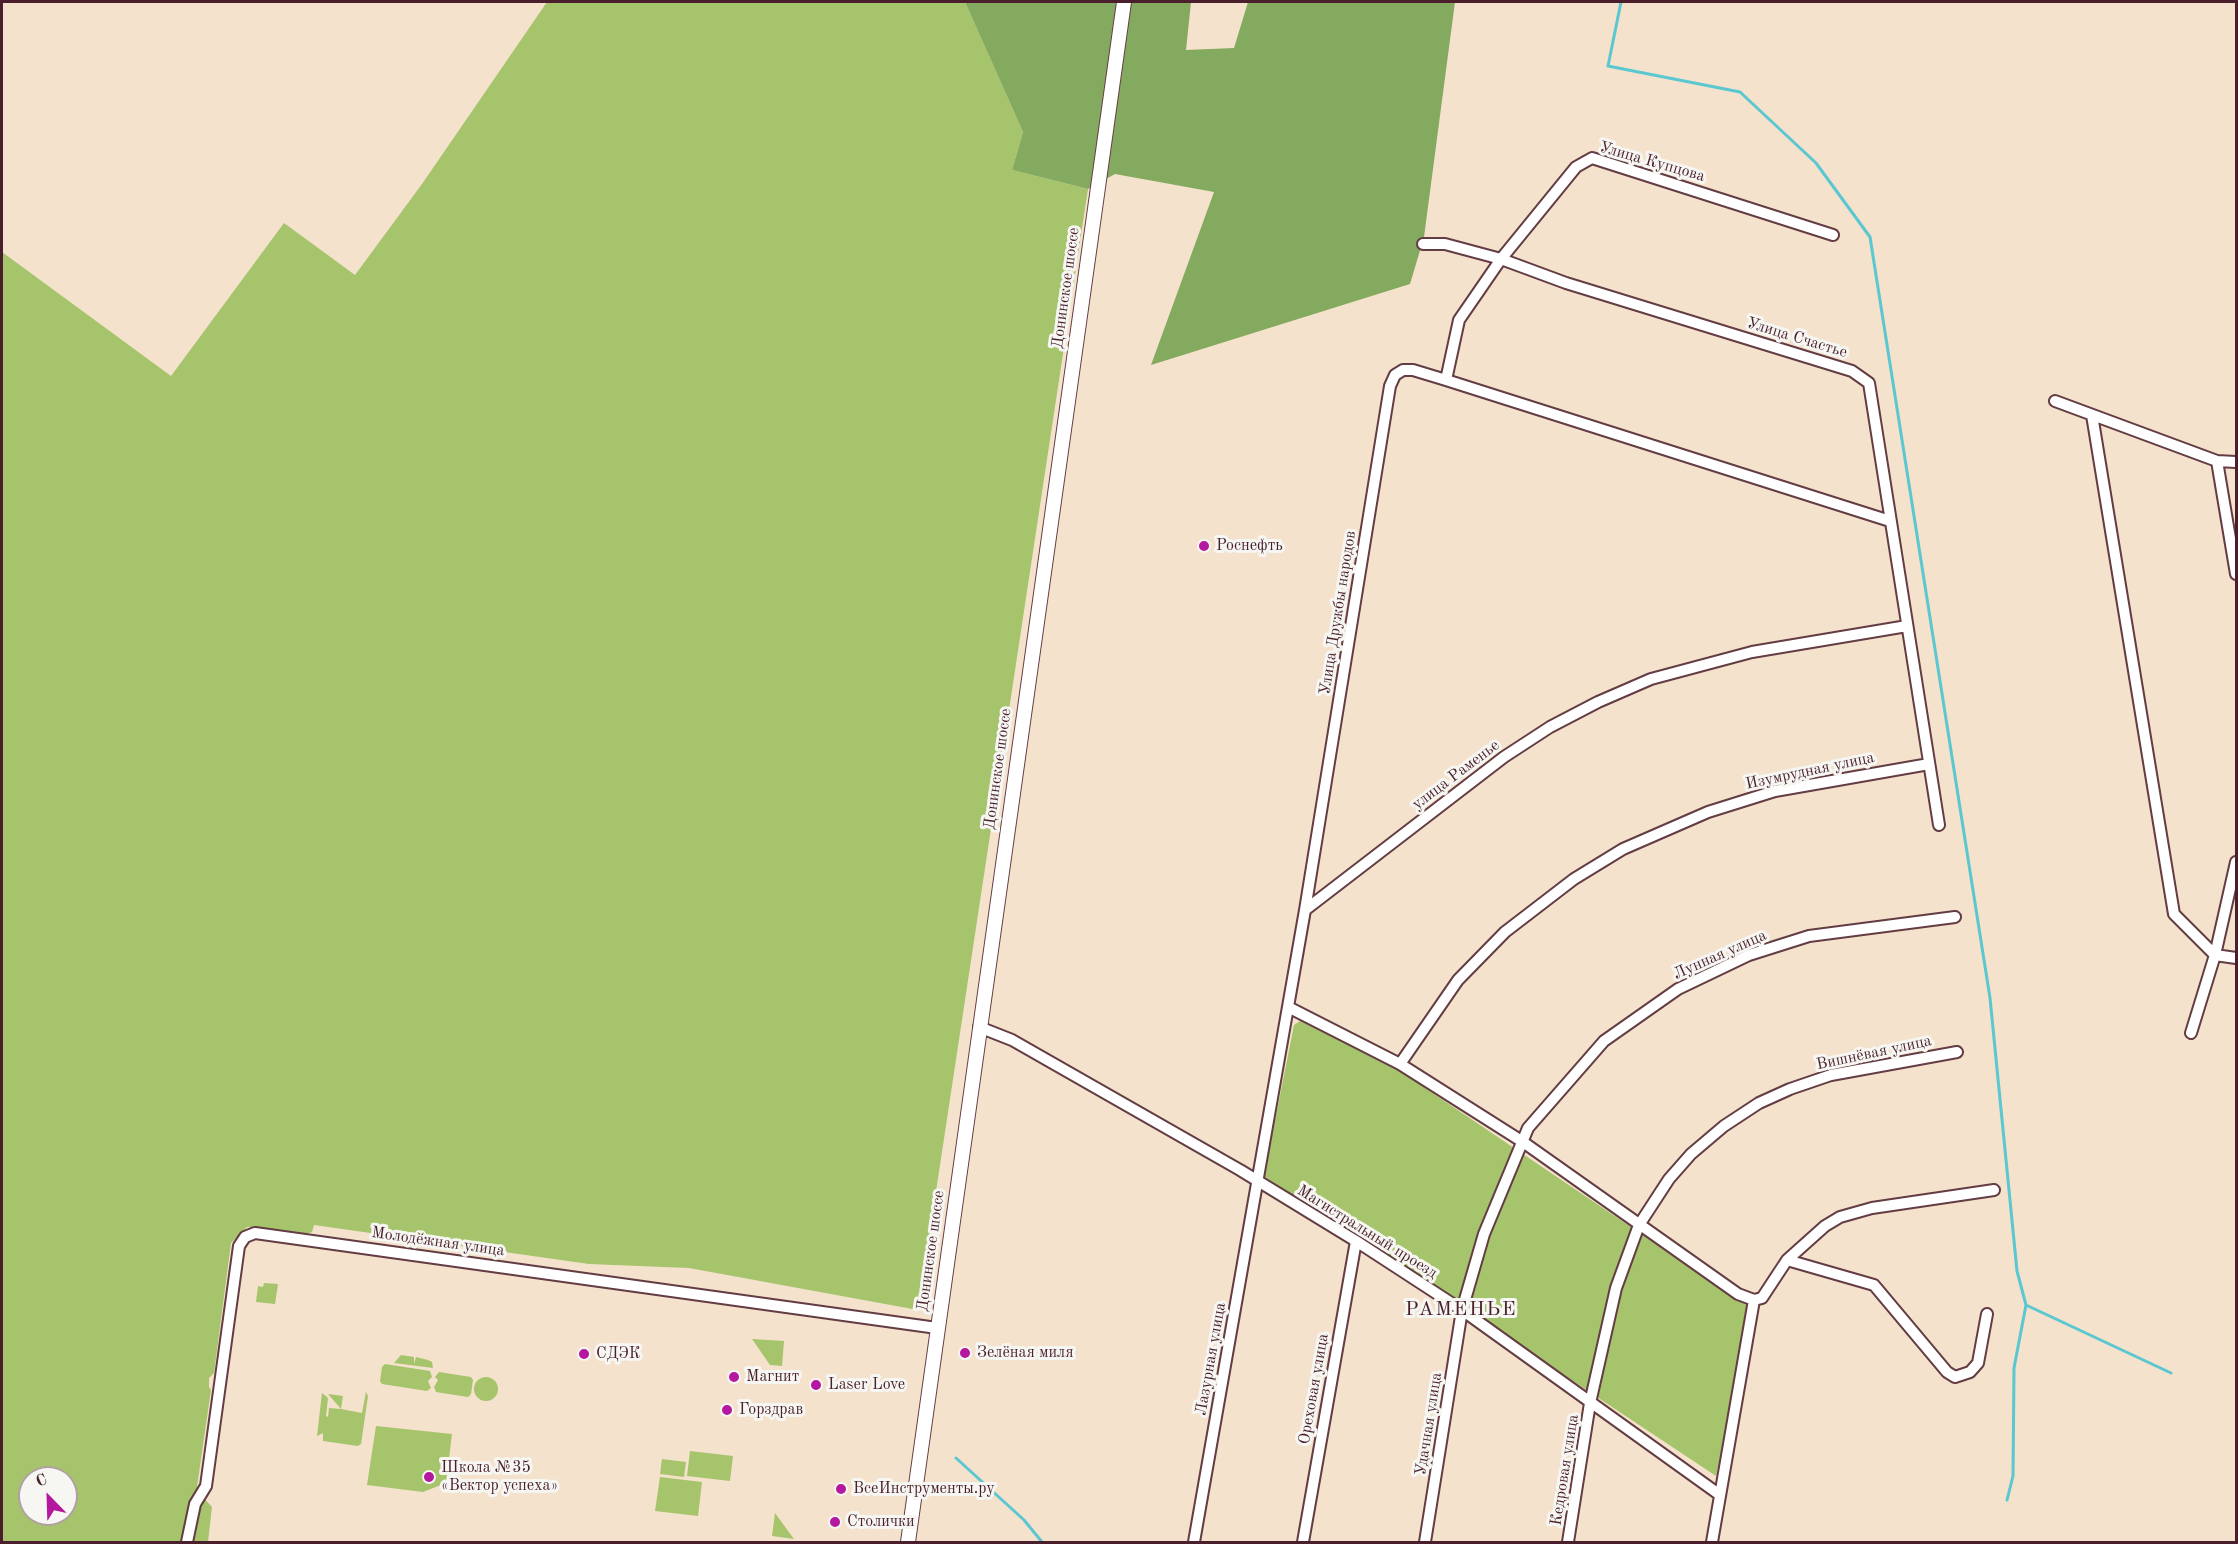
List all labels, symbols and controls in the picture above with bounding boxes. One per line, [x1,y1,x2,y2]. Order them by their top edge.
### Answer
street label: Улица Купцова [1597,138,1707,186]
street label: Донинское шоссе [1048,226,1084,350]
street label: Улица Счастье [1745,314,1849,362]
street label: Улица Дружбы народов [1316,530,1360,696]
place label: Роснефть [1216,536,1283,556]
marker: Роснефть [1197,539,1211,553]
street label: Донинское шоссе [980,707,1016,831]
street label: улица Раменье [1409,736,1503,814]
street label: Изумрудная улица [1744,748,1876,794]
street label: Лунная улица [1670,926,1770,984]
street label: Вишнёвая улица [1815,1031,1933,1075]
street label: Магистральный проезд [1293,1181,1441,1283]
street label: Донинское шоссе [913,1189,949,1313]
street label: Молодёжная улица [370,1223,506,1261]
district label: РАМЕНЬЕ [1405,1298,1517,1322]
street label: Лазурная улица [1192,1301,1230,1417]
street label: Ореховая улица [1295,1332,1333,1446]
place label: Зелёная миля [977,1343,1073,1363]
place label: СДЭК [596,1344,640,1364]
marker: Зелёная миля [958,1346,972,1360]
marker: СДЭК [577,1347,591,1361]
place label: Магнит [746,1367,799,1387]
marker: Магнит [727,1370,741,1384]
street label: Удачная улица [1411,1371,1447,1477]
place label: Laser Love [828,1375,905,1395]
marker: Laser Love [809,1378,823,1392]
place label: Горздрав [739,1400,803,1420]
marker: Горздрав [720,1403,734,1417]
street label: Кедровая улица [1547,1413,1583,1527]
place label: Школа №35 «Вектор успеха» [441,1458,558,1496]
north arrow [18,1466,78,1526]
marker: Школа №35 «Вектор успеха» [422,1470,436,1484]
text: С [34,1472,50,1491]
place label: ВсеИнструменты.ру [853,1479,995,1499]
marker: ВсеИнструменты.ру [834,1482,848,1496]
place label: Столички [847,1512,915,1532]
marker: Столички [828,1515,842,1529]

